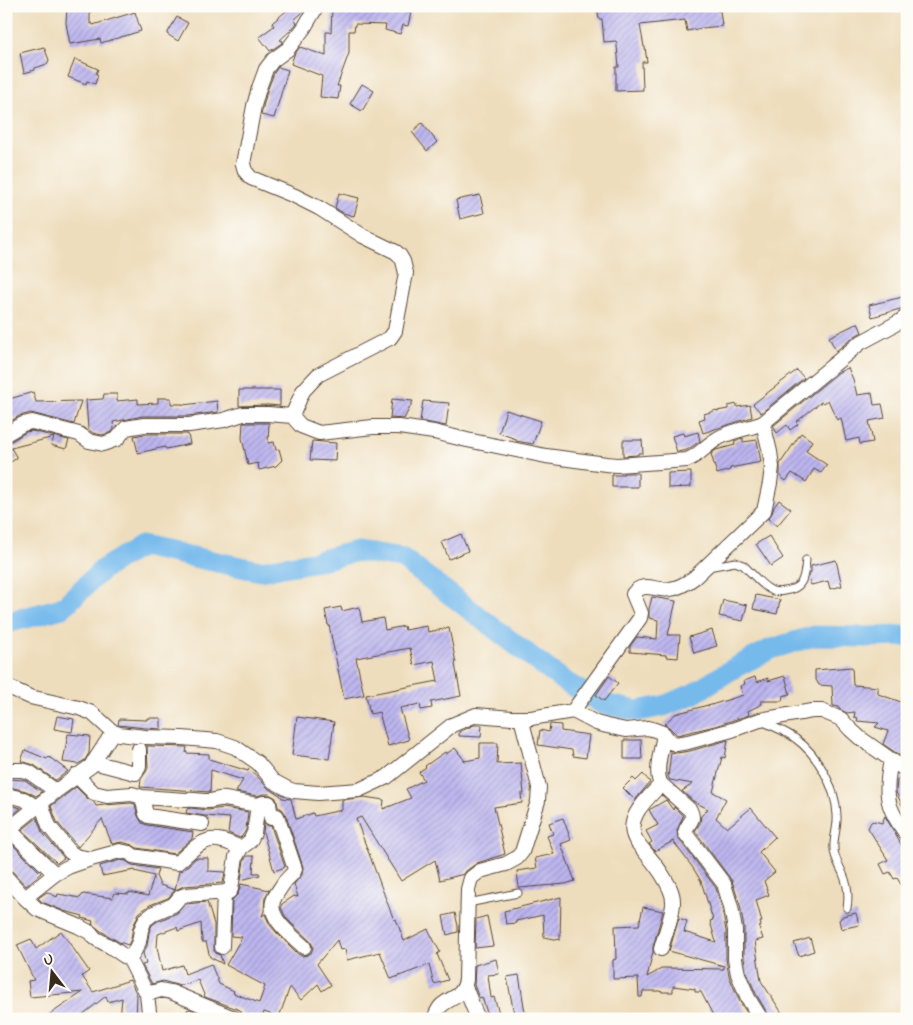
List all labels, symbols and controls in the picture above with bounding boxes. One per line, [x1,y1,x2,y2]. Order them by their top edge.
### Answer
north arrow [28,948,78,998]
text: U [42,951,56,970]

